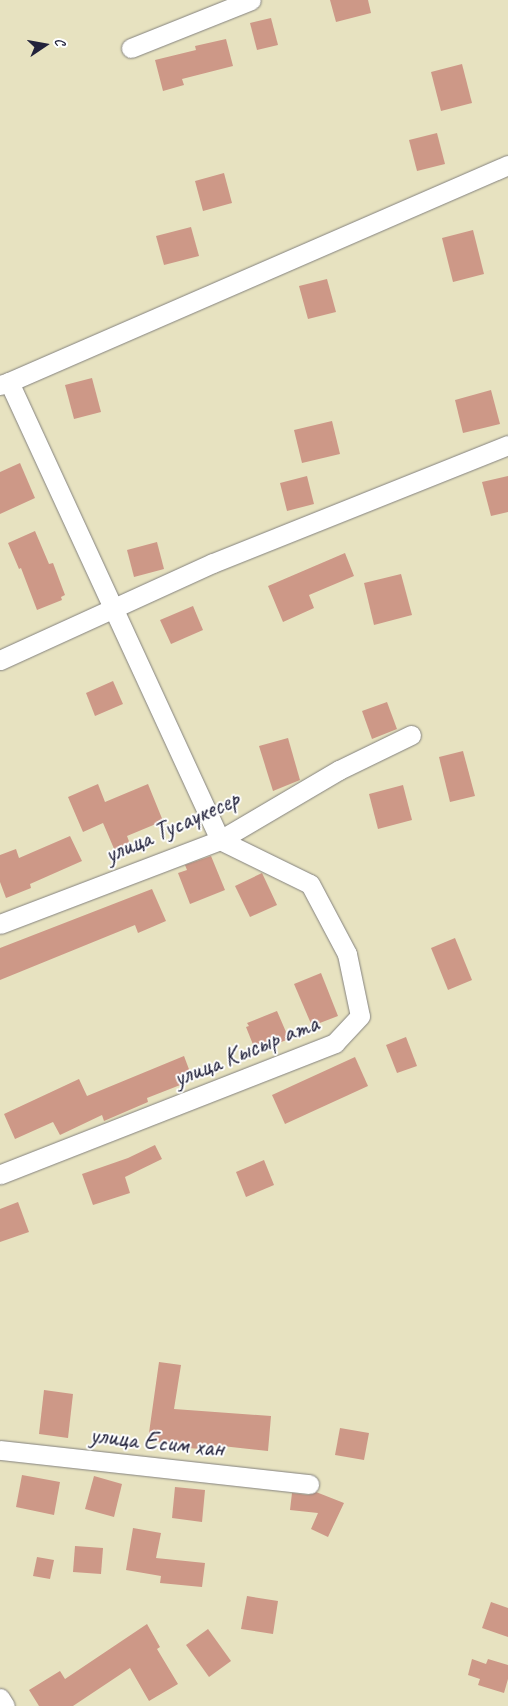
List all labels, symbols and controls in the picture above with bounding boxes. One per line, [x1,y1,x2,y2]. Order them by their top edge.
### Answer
north arrow [20,20,70,70]
text: С [51,37,69,47]
street label: улица Тусаукесер [100,784,244,870]
street label: улица Кысыр ата [170,1009,322,1093]
street label: улица Есим хан [88,1420,226,1464]

